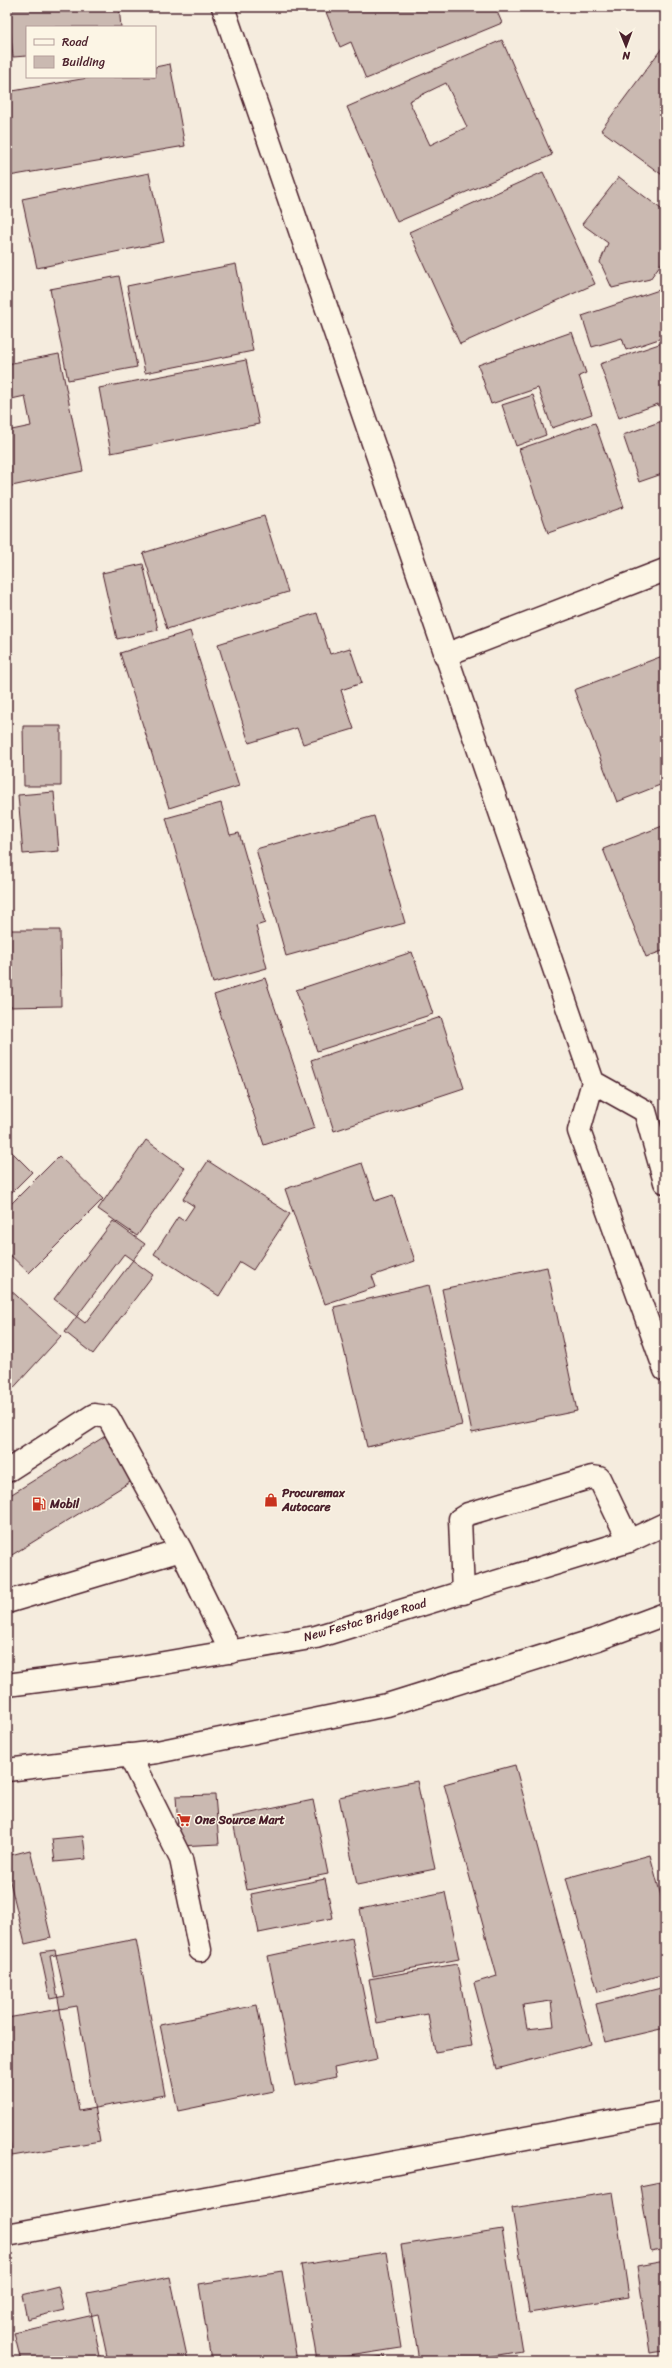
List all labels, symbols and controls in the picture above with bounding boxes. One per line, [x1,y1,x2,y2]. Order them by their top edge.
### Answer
legend [26,26,156,78]
north arrow [606,26,646,66]
text: Road [62,31,89,53]
text: N [622,46,631,65]
text: Building [62,51,105,73]
place label: Procuremax Autocare [281,1482,346,1518]
shop icon: Procuremax Autocare [263,1492,279,1508]
place label: Mobil [49,1493,80,1515]
fuel station icon: Mobil [31,1496,47,1512]
street label: New Festac Bridge Road [301,1592,430,1648]
place label: One Source Mart [194,1809,286,1831]
supermarket icon: One Source Mart [176,1812,192,1828]

